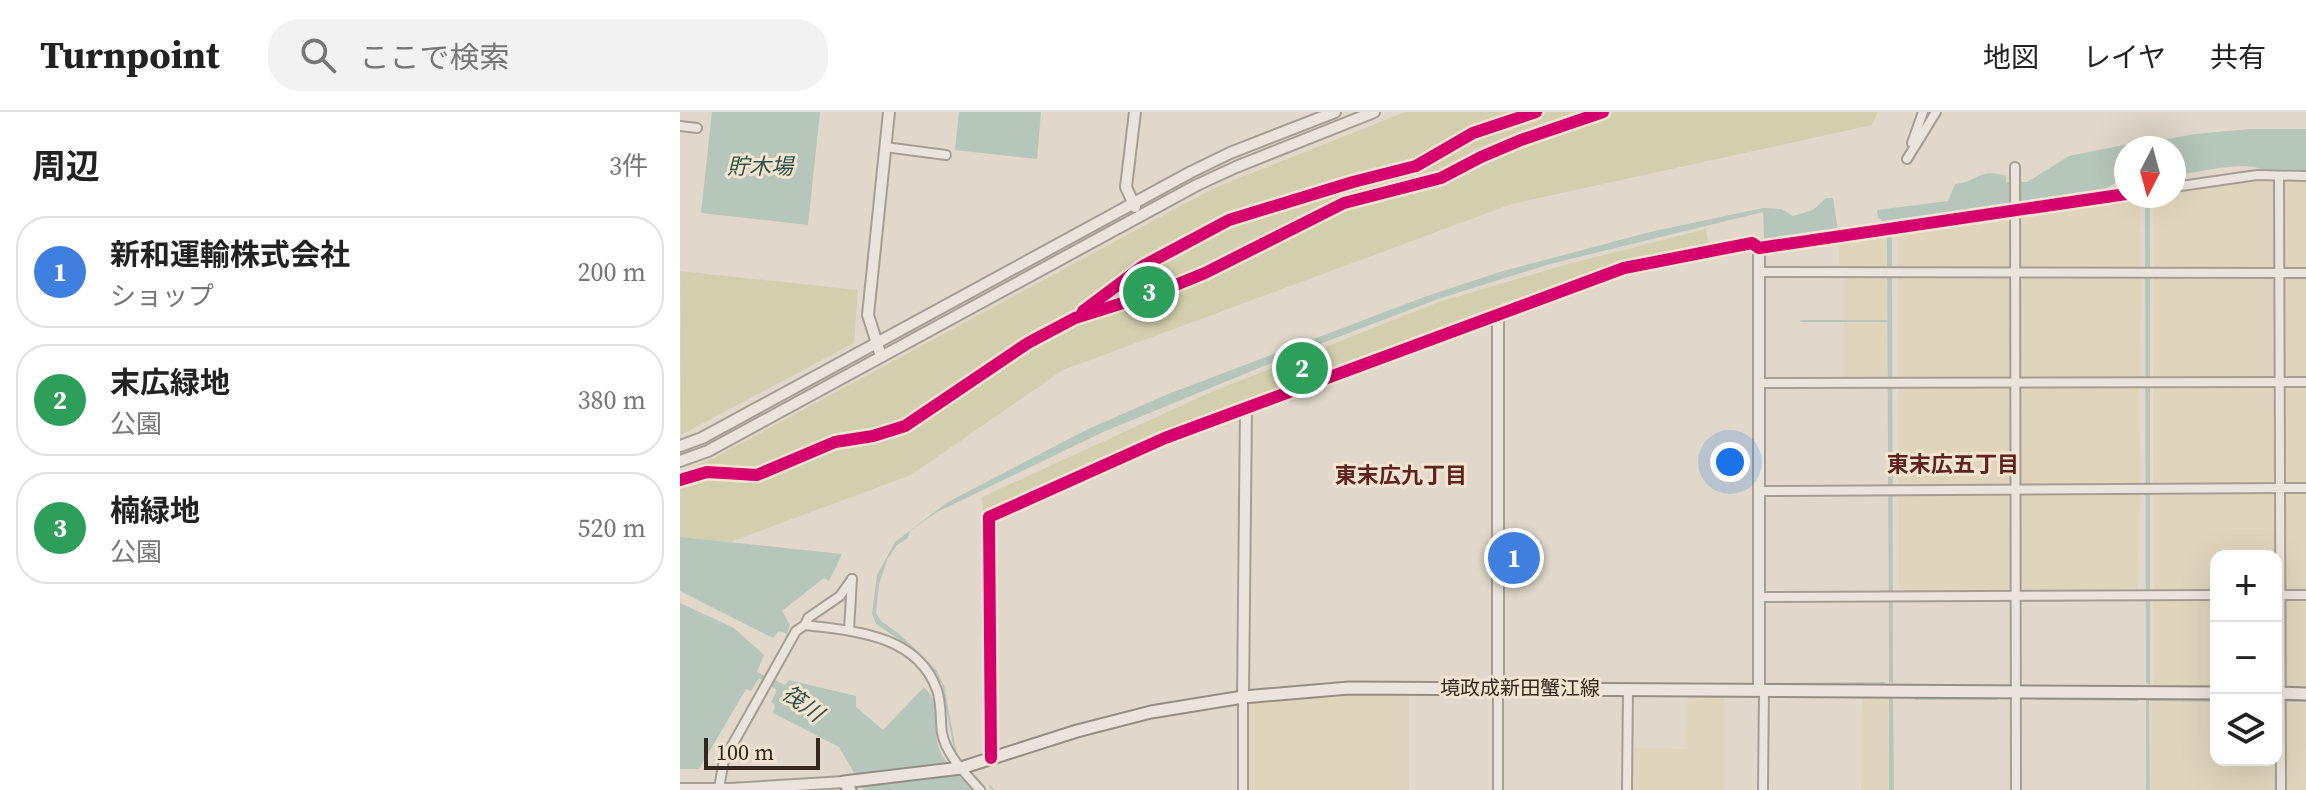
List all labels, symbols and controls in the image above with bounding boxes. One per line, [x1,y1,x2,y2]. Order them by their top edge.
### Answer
search box [268,19,828,91]
text: Turnpoint [40,29,220,81]
icon: search [296,33,340,77]
text: ここで検索 [360,37,510,78]
text: 地図 [1983,38,2039,76]
text: レイヤ [2083,38,2166,76]
text: 共有 [2210,38,2266,76]
north arrow [2114,136,2186,208]
text: 周辺 [32,143,100,189]
text: 3件 [609,148,648,184]
water label: 貯木場 [727,151,796,181]
text: 新和運輸株式会社 [110,234,350,275]
text: 1 [53,254,67,290]
text: 200 m [578,254,646,290]
pin: 3 [1123,262,1175,322]
text: ショップ [110,278,214,314]
pin: 2 [1276,338,1328,398]
text: 末広緑地 [110,362,230,403]
text: 2 [53,382,67,418]
text: 380 m [578,382,646,418]
text: 公園 [110,406,162,442]
your location [1710,442,1750,482]
district label: 東末広五丁目 [1887,449,2019,479]
district label: 東末広九丁目 [1335,460,1467,490]
text: 楠緑地 [110,490,200,531]
text: 3 [53,510,67,546]
text: 520 m [578,510,646,546]
pin: 1 [1488,528,1540,588]
text: 公園 [110,534,162,570]
map controls [2210,550,2282,766]
button: + [2210,550,2282,622]
button: − [2210,622,2282,694]
street label: 境政成新田蟹江線 [1440,674,1600,702]
water label: 筏川 [776,678,831,729]
button: layers [2210,694,2282,766]
scale bar [704,734,820,770]
text: 100 m [716,737,774,767]

